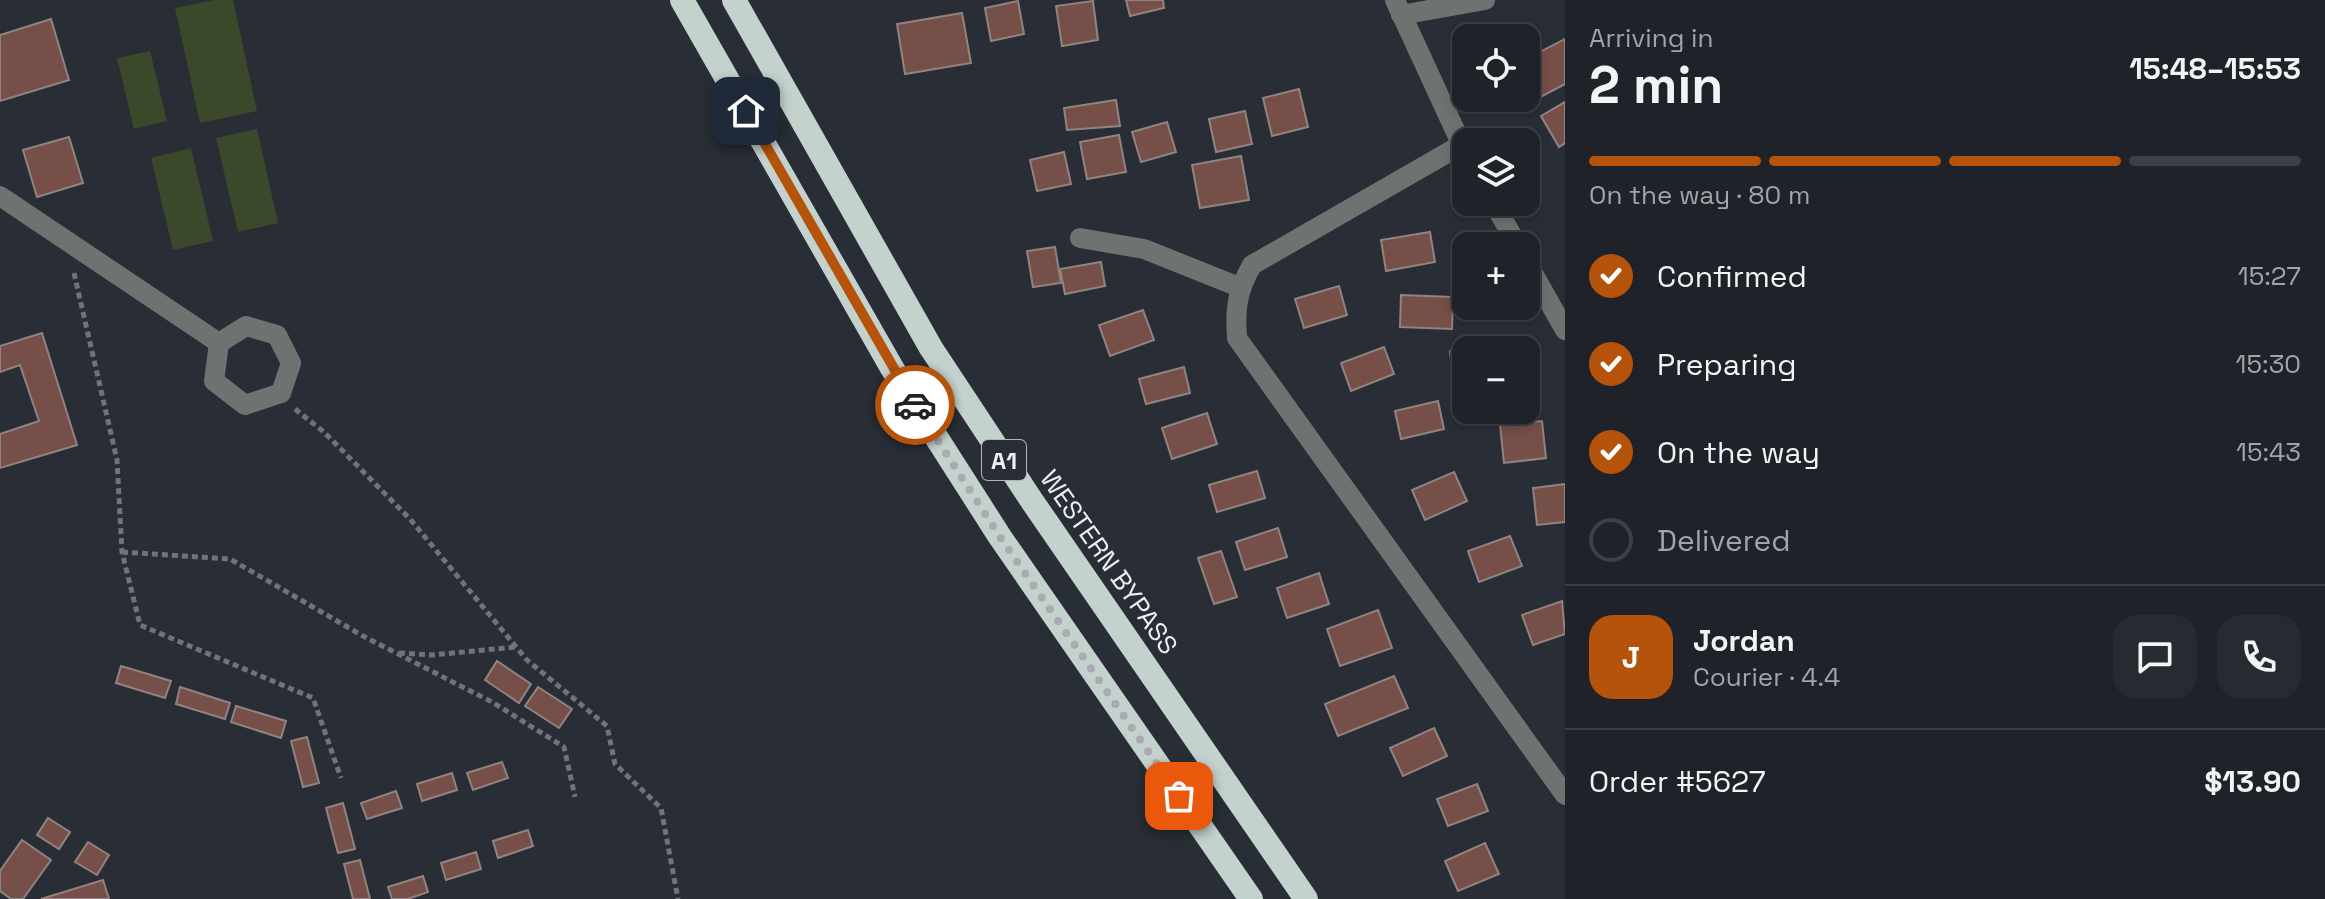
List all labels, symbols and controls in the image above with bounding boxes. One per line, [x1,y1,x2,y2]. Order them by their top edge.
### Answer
text: Arriving in [1589,21,1713,55]
map controls [1452,24,1540,424]
button: locate [1452,24,1540,112]
text: 15:48–15:53 [2129,49,2301,88]
text: 2 min [1589,52,1723,118]
pin [712,77,780,145]
icon: home [724,89,768,133]
button: layers [1452,128,1540,216]
text: On the way · 80 m [1589,178,1810,212]
button: + [1452,232,1540,320]
icon: check [1589,254,1633,298]
text: Confirmed [1657,257,1807,296]
text: 15:27 [2238,259,2301,293]
button: − [1452,336,1540,424]
icon: check [1589,342,1633,386]
text: Preparing [1657,345,1796,384]
text: 15:30 [2236,347,2301,381]
courier [875,365,955,445]
icon: car [893,383,937,427]
icon: check [1589,430,1633,474]
text: On the way [1657,433,1820,472]
text: 15:43 [2236,435,2301,469]
road number: A1 [982,440,1026,480]
street label: WESTERN BYPASS [1033,463,1185,661]
text: Delivered [1657,521,1791,560]
button: chat [2113,615,2197,699]
button: phone [2217,615,2301,699]
text: Jordan [1693,621,1795,660]
text: J [1622,638,1640,677]
text: Courier · 4.4 [1693,660,1840,694]
pin [1145,762,1213,830]
text: Order #5627 [1589,762,1766,801]
text: $13.90 [2204,762,2301,801]
icon: bag [1157,774,1201,818]

